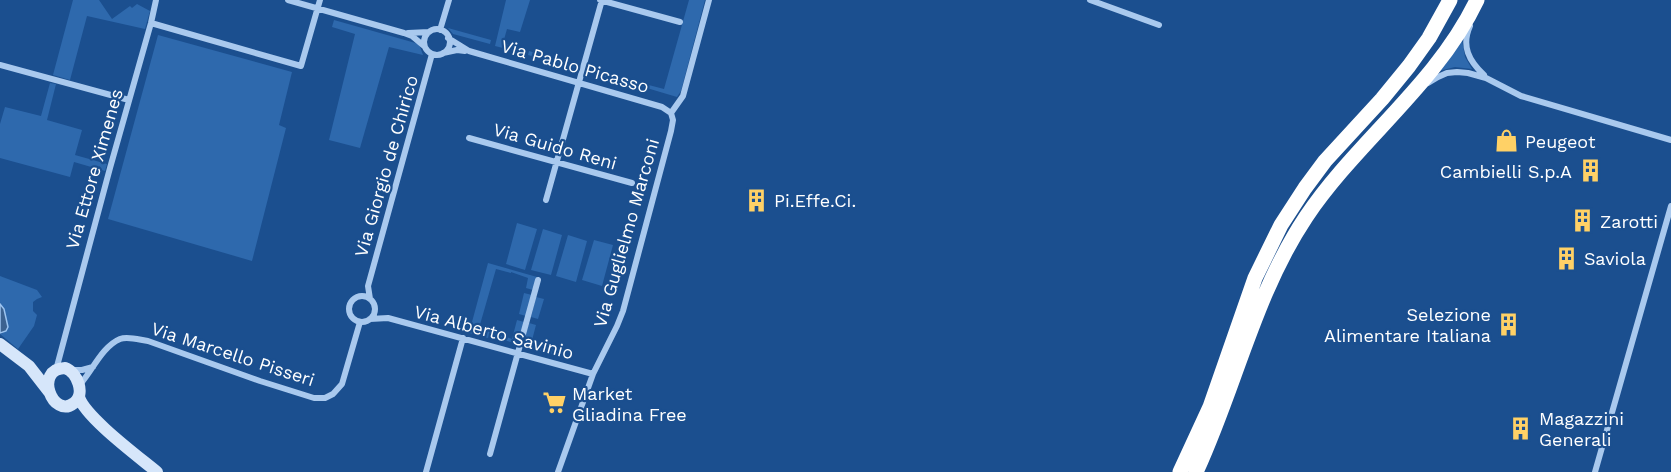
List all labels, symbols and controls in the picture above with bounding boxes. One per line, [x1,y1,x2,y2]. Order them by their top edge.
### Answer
street label: Via Pablo Picasso [499,35,651,97]
street label: Via Giorgio de Chirico [350,73,422,259]
street label: Via Ettore Ximenes [61,86,127,252]
street label: Via Guido Reni [491,118,619,174]
shop icon: Peugeot [1494,128,1520,154]
place label: Peugeot [1525,131,1596,152]
street label: Via Guglielmo Marconi [589,136,663,330]
building icon: Cambielli S.p.A [1577,158,1603,184]
place label: Cambielli S.p.A [1440,161,1572,182]
building icon: Pi.Effe.Ci. [743,187,769,213]
place label: Pi.Effe.Ci. [774,190,856,211]
building icon: Zarotti [1569,208,1595,234]
place label: Zarotti [1600,211,1658,232]
building icon: Saviola [1553,245,1579,271]
place label: Saviola [1584,248,1646,269]
street label: Via Alberto Savinio [412,301,576,363]
place label: Selezione Alimentare Italiana [1324,304,1491,346]
building icon: Selezione Alimentare Italiana [1496,311,1522,337]
street label: Via Marcello Pisseri [149,318,317,390]
place label: Market Gliadina Free [572,383,687,425]
supermarket icon: Market Gliadina Free [541,390,567,416]
place label: Magazzini Generali [1539,408,1624,450]
building icon: Magazzini Generali [1508,415,1534,441]

